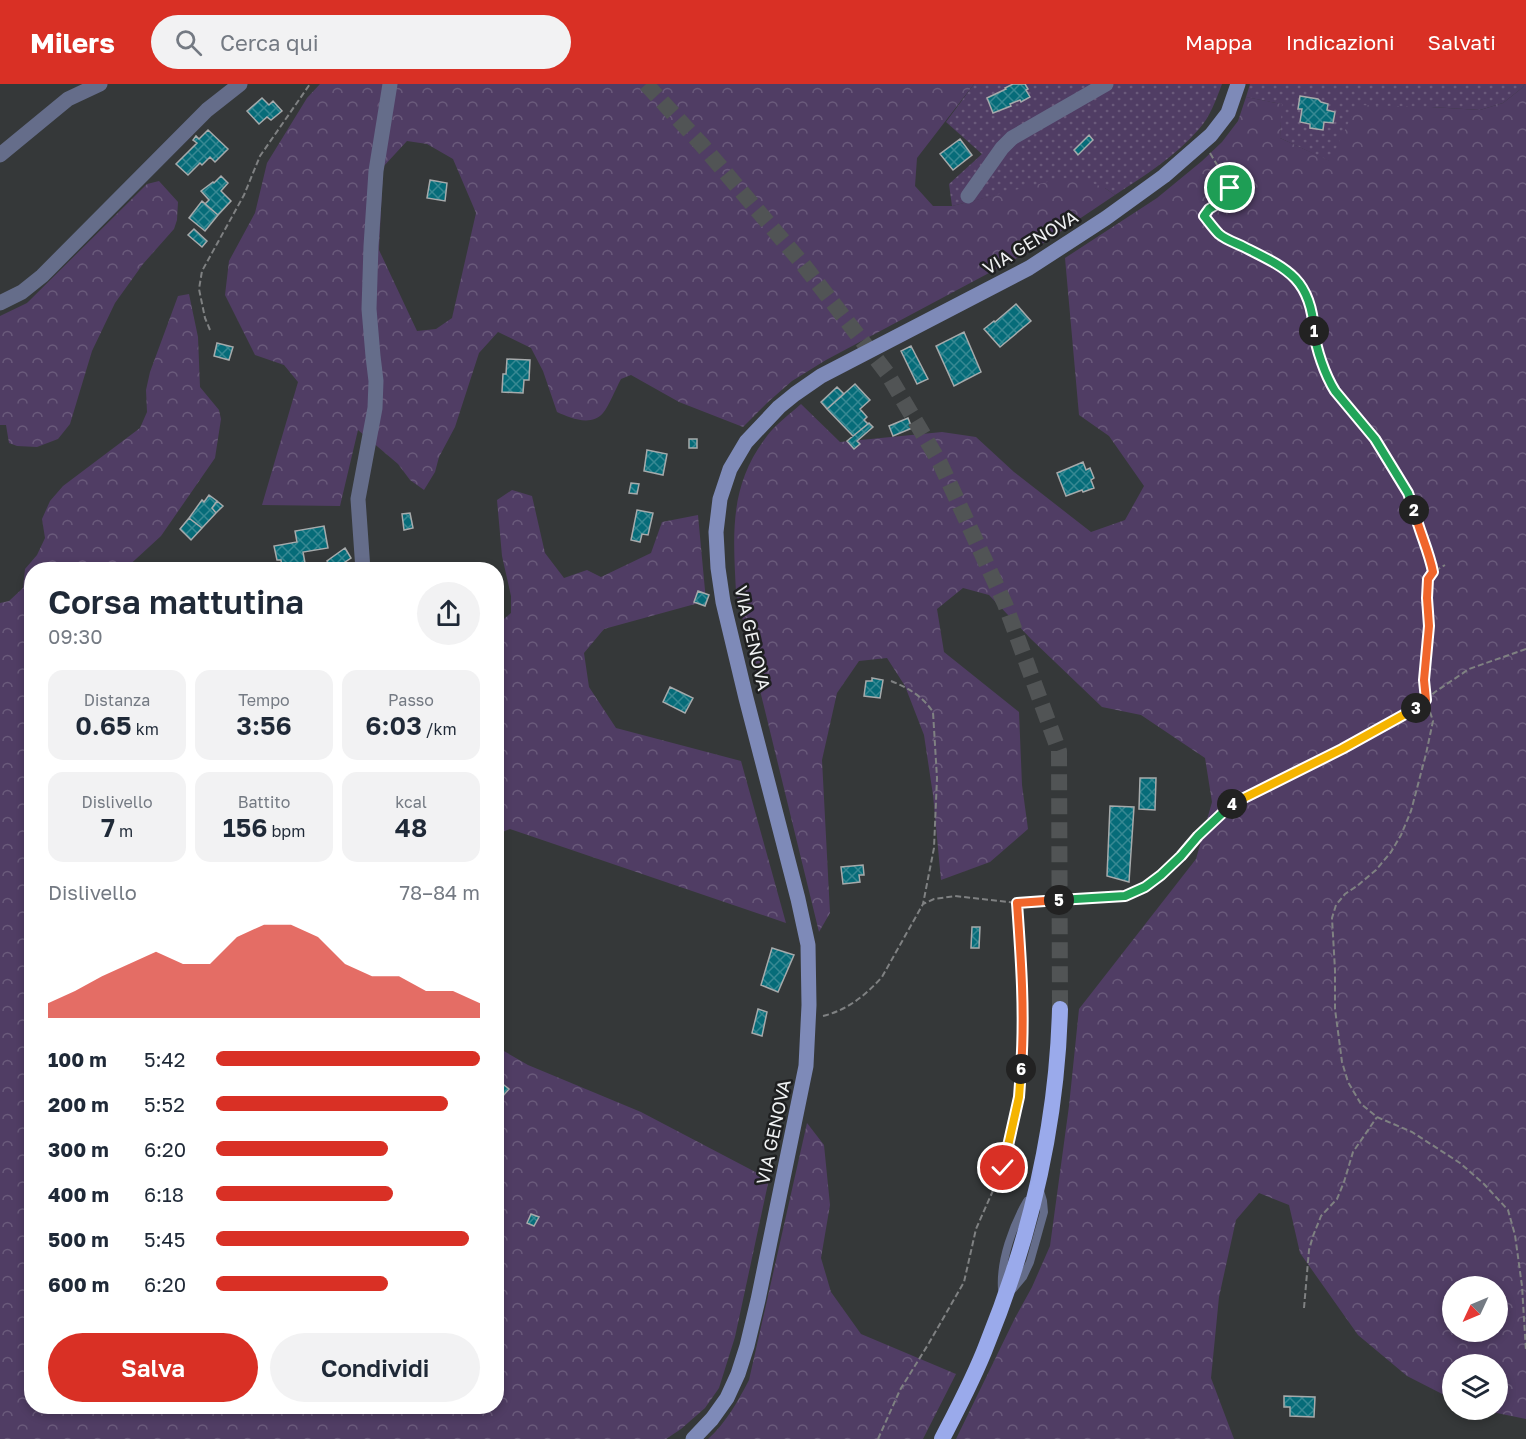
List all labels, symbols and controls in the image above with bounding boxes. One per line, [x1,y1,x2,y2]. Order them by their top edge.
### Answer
search box [151,15,571,69]
text: Milers [30,26,115,59]
icon: search [172,26,205,59]
text: Cerca qui [220,29,319,56]
text: Mappa [1185,29,1253,55]
text: Indicazioni [1286,29,1395,55]
text: Salvati [1428,29,1496,55]
pin [1204,162,1255,213]
icon: arrive [1213,171,1246,204]
street label: VIA GENOVA [978,205,1082,279]
pin: 1 [1299,316,1329,346]
text: 1 [1310,321,1318,341]
pin: 2 [1399,495,1429,525]
text: 2 [1409,500,1419,520]
text: Corsa mattutina [48,582,304,621]
button: share [417,582,480,645]
street label: VIA GENOVA [730,583,776,693]
text: 09:30 [48,624,103,648]
text: Distanza [84,690,150,710]
text: Tempo [238,690,290,710]
text: Passo [388,690,434,710]
pin: 3 [1401,693,1431,723]
text: 3 [1411,698,1421,718]
text: 0.65 [75,710,132,741]
text: 3:56 [236,710,292,741]
text: 6:03 [365,710,422,741]
text: km [132,719,159,739]
text: /km [422,719,457,739]
pin: 4 [1217,789,1247,819]
text: Dislivello [82,792,152,812]
text: Battito [238,792,290,812]
text: kcal [395,792,427,812]
text: 4 [1227,794,1237,814]
text: 7 [101,812,115,843]
text: 156 [223,812,268,843]
text: 48 [395,812,427,843]
text: m [115,821,133,841]
text: bpm [268,821,305,841]
text: Dislivello [48,880,137,904]
text: 78–84 m [400,880,480,904]
pin: 5 [1044,885,1074,915]
text: 5 [1054,890,1064,910]
text: 100 m [48,1047,107,1071]
text: 5:42 [144,1047,185,1071]
pin: 6 [1006,1054,1036,1084]
text: 6 [1016,1059,1026,1079]
street label: VIA GENOVA [751,1077,795,1187]
text: 200 m [48,1092,109,1116]
text: 5:52 [144,1092,185,1116]
text: 300 m [48,1137,109,1161]
text: 6:20 [144,1137,186,1161]
pin [977,1142,1028,1193]
icon: check [986,1151,1019,1184]
text: 400 m [48,1182,109,1206]
text: 6:18 [144,1182,184,1206]
text: 500 m [48,1227,109,1251]
text: 5:45 [144,1227,185,1251]
text: 600 m [48,1272,109,1296]
text: 6:20 [144,1272,186,1296]
north arrow [1442,1276,1508,1342]
map controls [1442,1276,1508,1420]
button: Salva [48,1333,258,1402]
button: Condividi [270,1333,480,1402]
button: layers [1442,1354,1508,1420]

